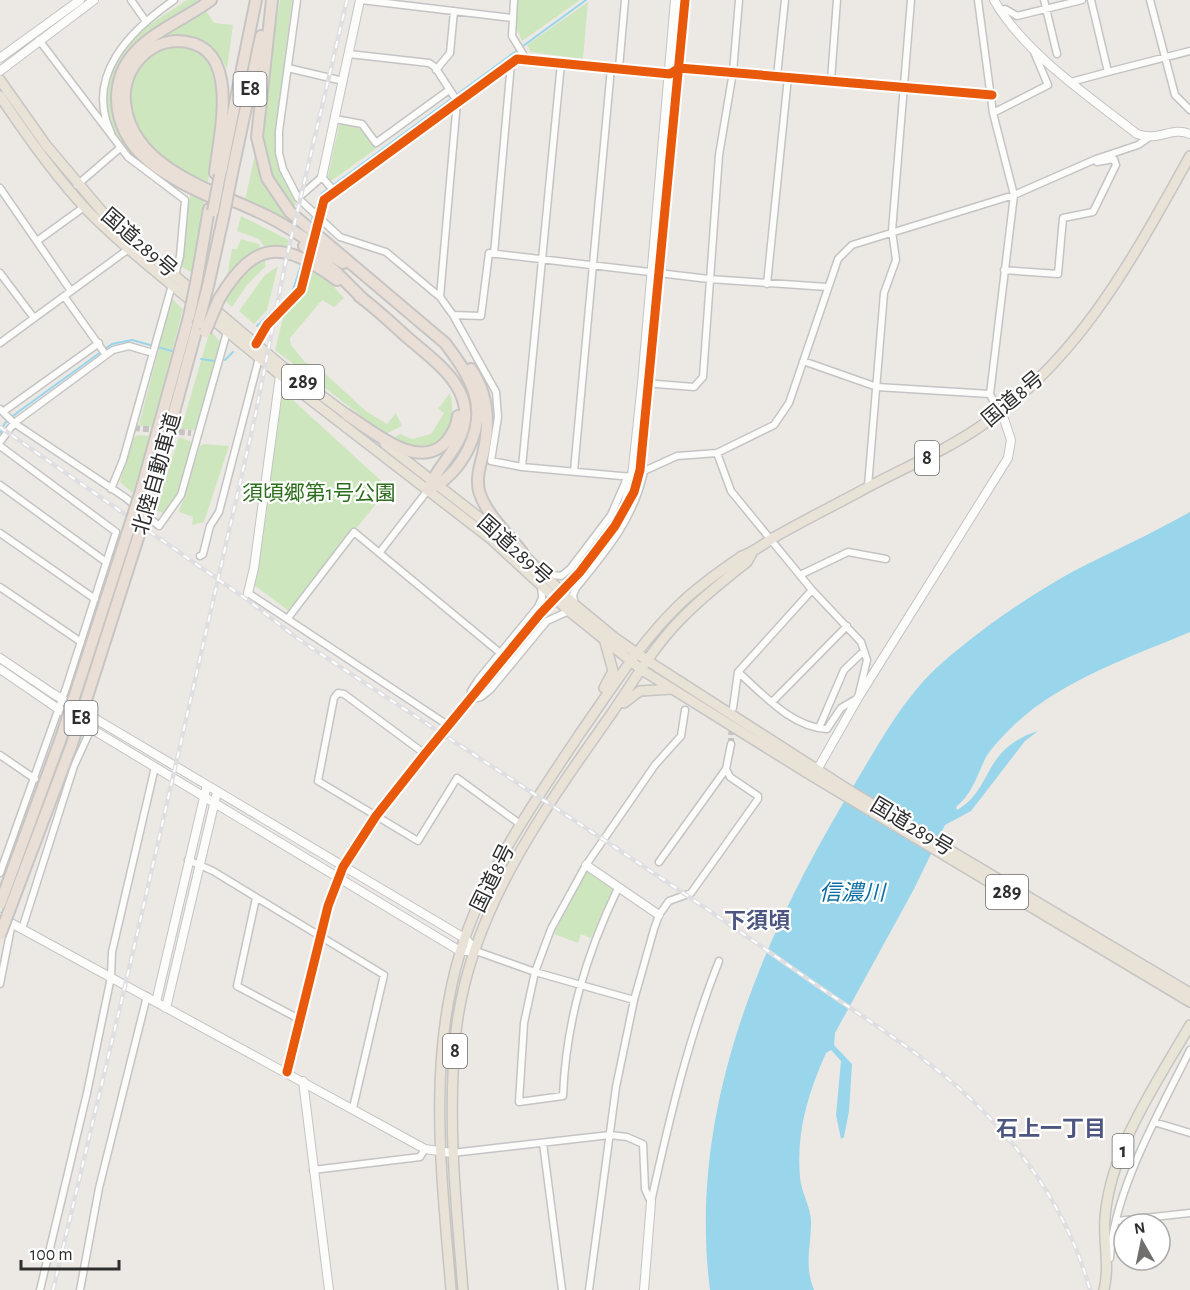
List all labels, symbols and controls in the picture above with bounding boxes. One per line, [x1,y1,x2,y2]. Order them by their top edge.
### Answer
road number: E8 [234,72,266,106]
street label: 国道289号 [97,204,181,281]
road number: 289 [282,365,324,399]
street label: 国道8号 [978,367,1048,430]
street label: 北陸自動車道 [129,410,184,537]
road number: 8 [915,441,939,475]
park label: 須頃郷第1号公園 [242,482,396,504]
street label: 国道289号 [474,511,557,589]
road number: E8 [64,701,98,735]
street label: 国道289号 [867,793,958,860]
street label: 国道8号 [467,840,518,915]
road number: 289 [986,875,1028,909]
water label: 信濃川 [819,881,887,904]
district label: 下須頃 [724,909,790,932]
road number: 8 [443,1034,467,1068]
district label: 石上一丁目 [996,1117,1106,1140]
road number: 1 [1112,1134,1134,1168]
north arrow [1112,1212,1172,1272]
text: N [1133,1219,1147,1237]
scale bar [21,1233,118,1271]
text: 100 m [30,1246,73,1264]

